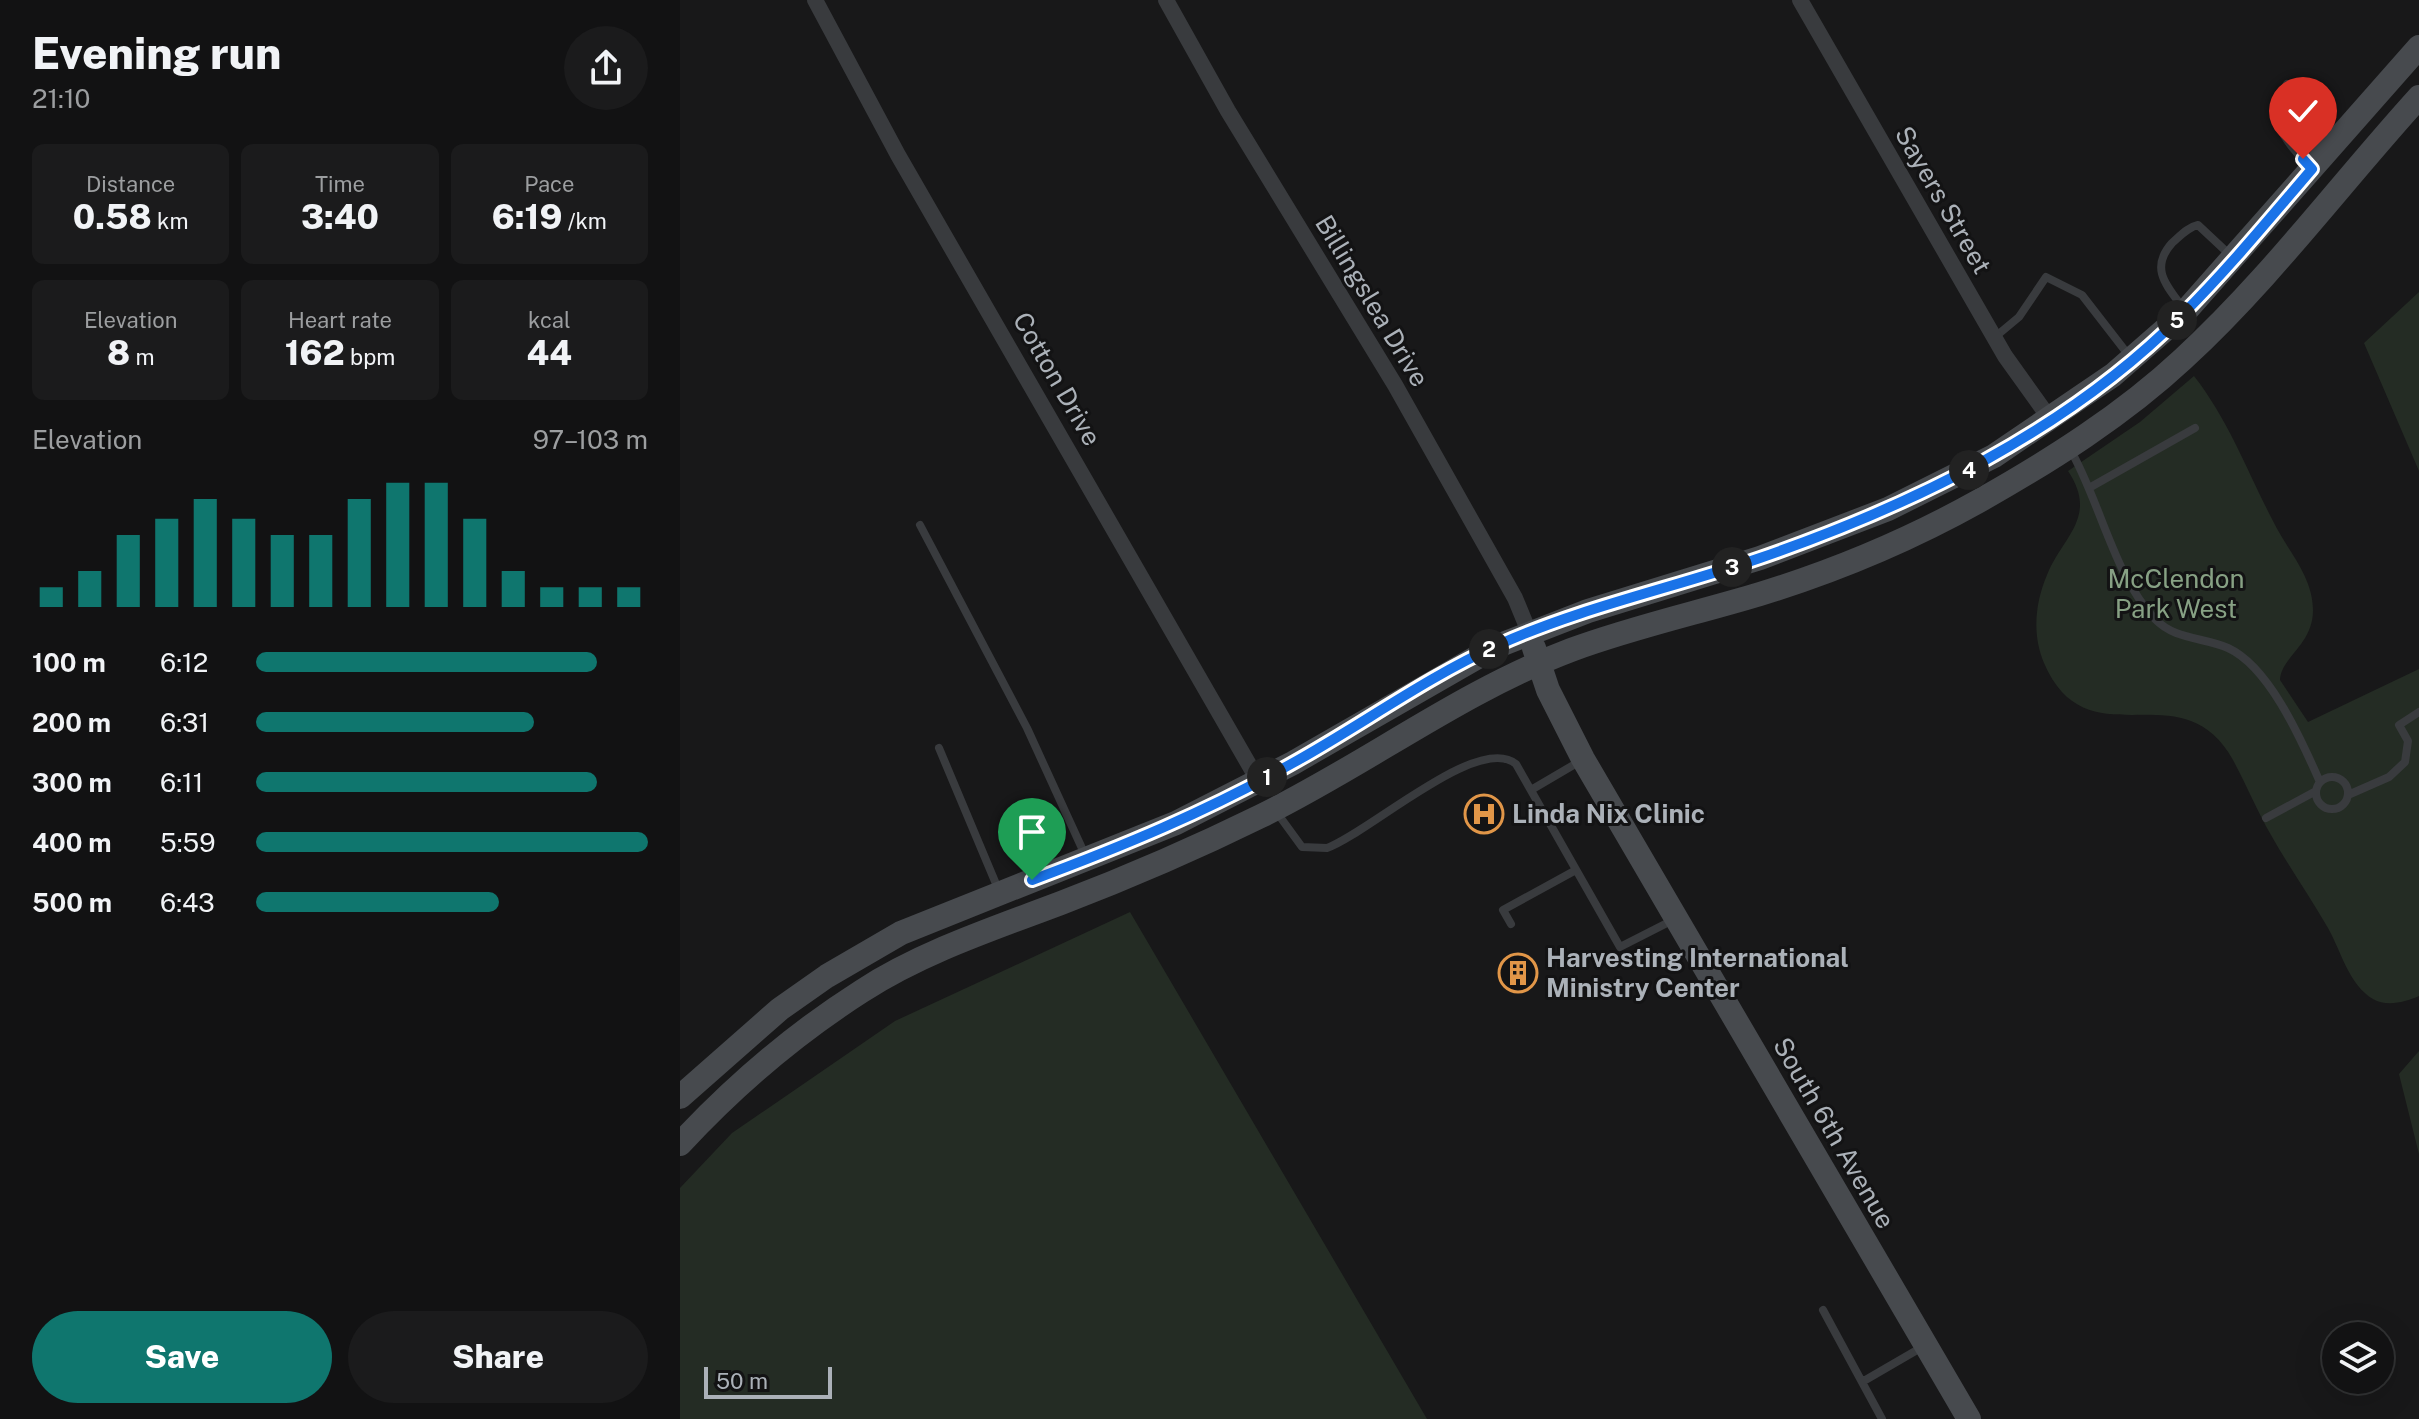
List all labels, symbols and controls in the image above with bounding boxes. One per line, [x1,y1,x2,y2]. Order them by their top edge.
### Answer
button: share [564,26,648,110]
text: Evening run [32,27,281,79]
pin [2269,77,2337,159]
text: 21:10 [32,83,90,114]
icon: check [2281,89,2325,133]
street label: Sayers Street [1889,121,1998,279]
text: Distance [86,171,175,197]
text: Time [315,171,365,197]
text: Pace [524,171,574,197]
text: 0.58 [73,197,152,237]
text: 3:40 [301,197,379,237]
text: 6:19 [492,197,562,237]
text: km [152,208,189,234]
text: /km [562,208,607,234]
street label: Billingslea Drive [1309,209,1436,392]
pin: 5 [2157,300,2197,340]
text: Elevation [84,307,177,333]
text: Heart rate [288,307,392,333]
text: kcal [528,307,571,333]
street label: Cotton Drive [1007,307,1108,451]
text: 5 [2170,307,2184,333]
text: 8 [107,333,130,373]
text: 162 [285,333,345,373]
text: 44 [527,333,572,373]
text: m [130,344,154,370]
text: bpm [345,344,395,370]
text: Elevation [32,424,142,455]
text: 97–103 m [533,424,648,455]
pin: 4 [1949,450,1989,490]
text: 4 [1962,457,1976,483]
pin: 3 [1712,547,1752,587]
text: 3 [1725,554,1739,580]
park label: McClendon Park West [2107,563,2245,624]
pin: 2 [1469,629,1509,669]
text: 2 [1482,636,1496,662]
text: 100 m [32,647,106,678]
text: 6:12 [160,647,208,678]
text: 200 m [32,707,111,738]
text: 6:31 [160,707,209,738]
pin: 1 [1247,757,1287,797]
text: 1 [1262,764,1272,790]
text: 300 m [32,767,112,798]
text: 6:11 [160,767,203,798]
hospital icon: Linda Nix Clinic [1463,793,1505,835]
pin [998,798,1066,880]
place label: Linda Nix Clinic [1512,798,1705,829]
icon: arrive [1010,810,1054,854]
text: 400 m [32,827,112,858]
text: 5:59 [160,827,215,858]
text: 500 m [32,887,112,918]
text: 6:43 [160,887,215,918]
place label: Harvesting International Ministry Center [1546,942,1849,1003]
building icon: Harvesting International Ministry Center [1497,952,1539,994]
street label: South 6th Avenue [1767,1032,1902,1234]
button: Save [32,1311,332,1403]
button: Share [348,1311,648,1403]
map controls [2322,1322,2394,1394]
button: layers [2322,1322,2394,1394]
scale bar [704,1363,832,1399]
text: 50 m [716,1368,768,1394]

